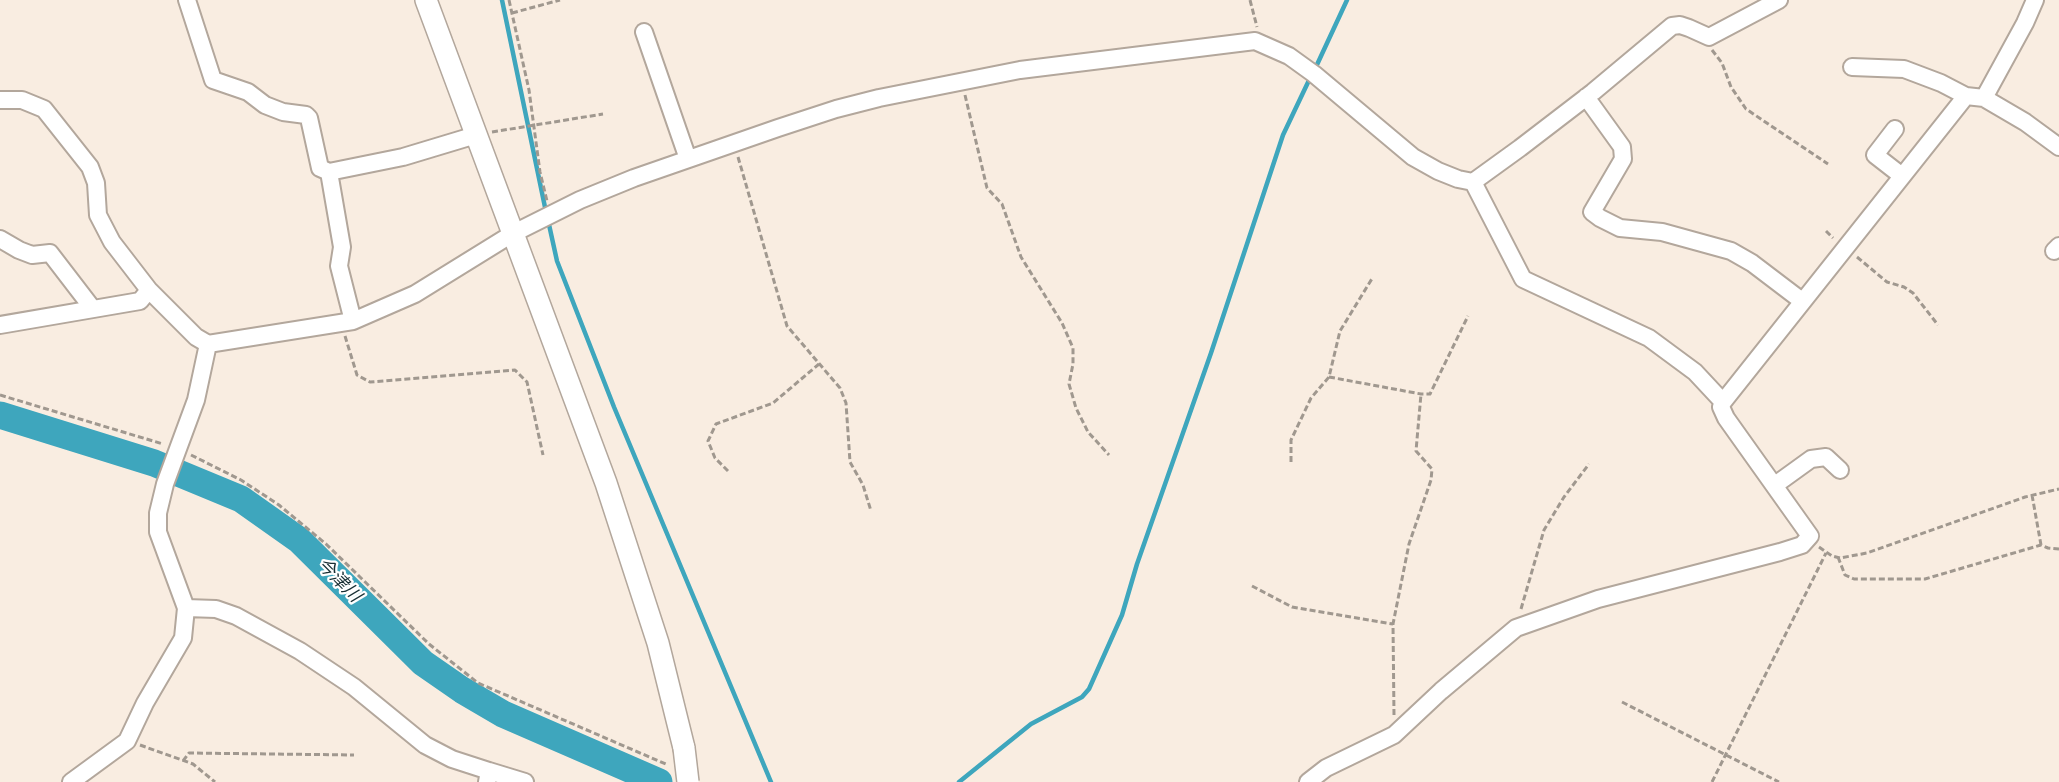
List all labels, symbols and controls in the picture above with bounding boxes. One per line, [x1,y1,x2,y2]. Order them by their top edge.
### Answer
water label: 今津川 [312,553,366,607]

